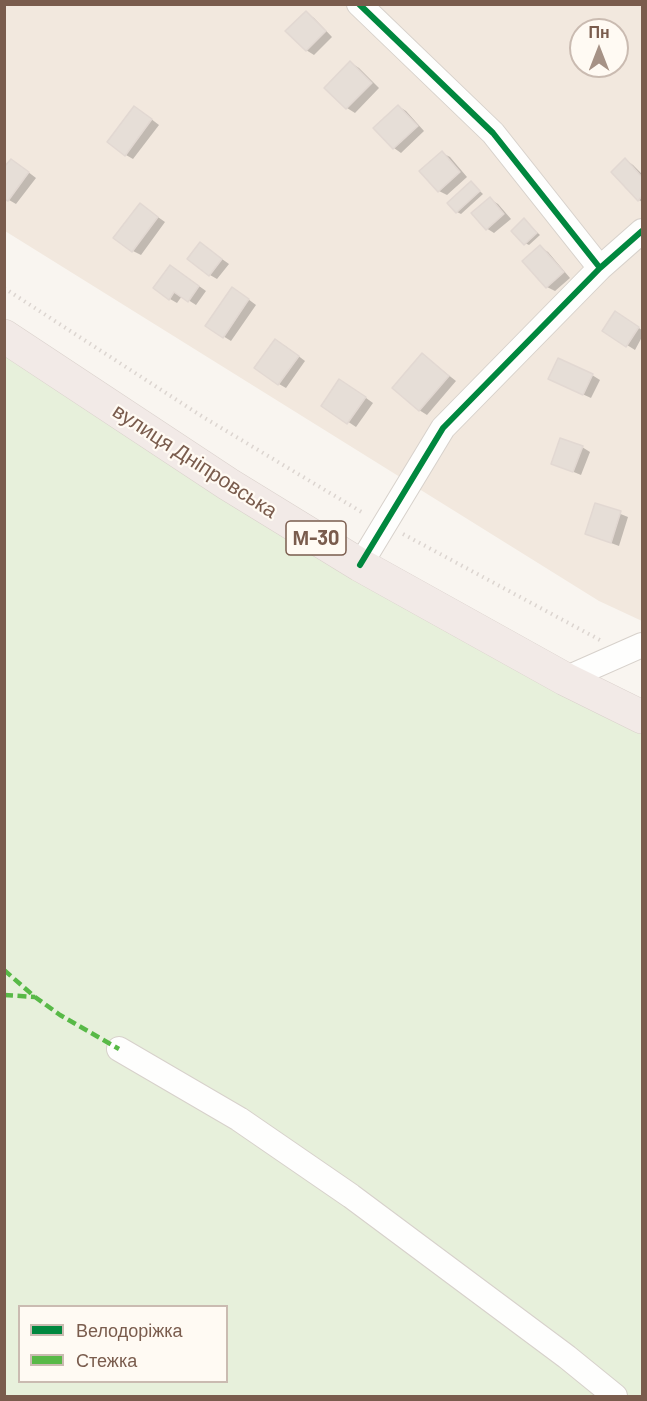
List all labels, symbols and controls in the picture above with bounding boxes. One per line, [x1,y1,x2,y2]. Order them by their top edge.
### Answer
north arrow [569,18,629,78]
text: Пн [588,22,610,41]
street label: вулиця Дніпровська [108,398,282,524]
road number: М-30 [286,521,346,555]
legend [18,1305,228,1383]
text: Велодоріжка [76,1319,183,1341]
text: Стежка [76,1349,137,1371]

